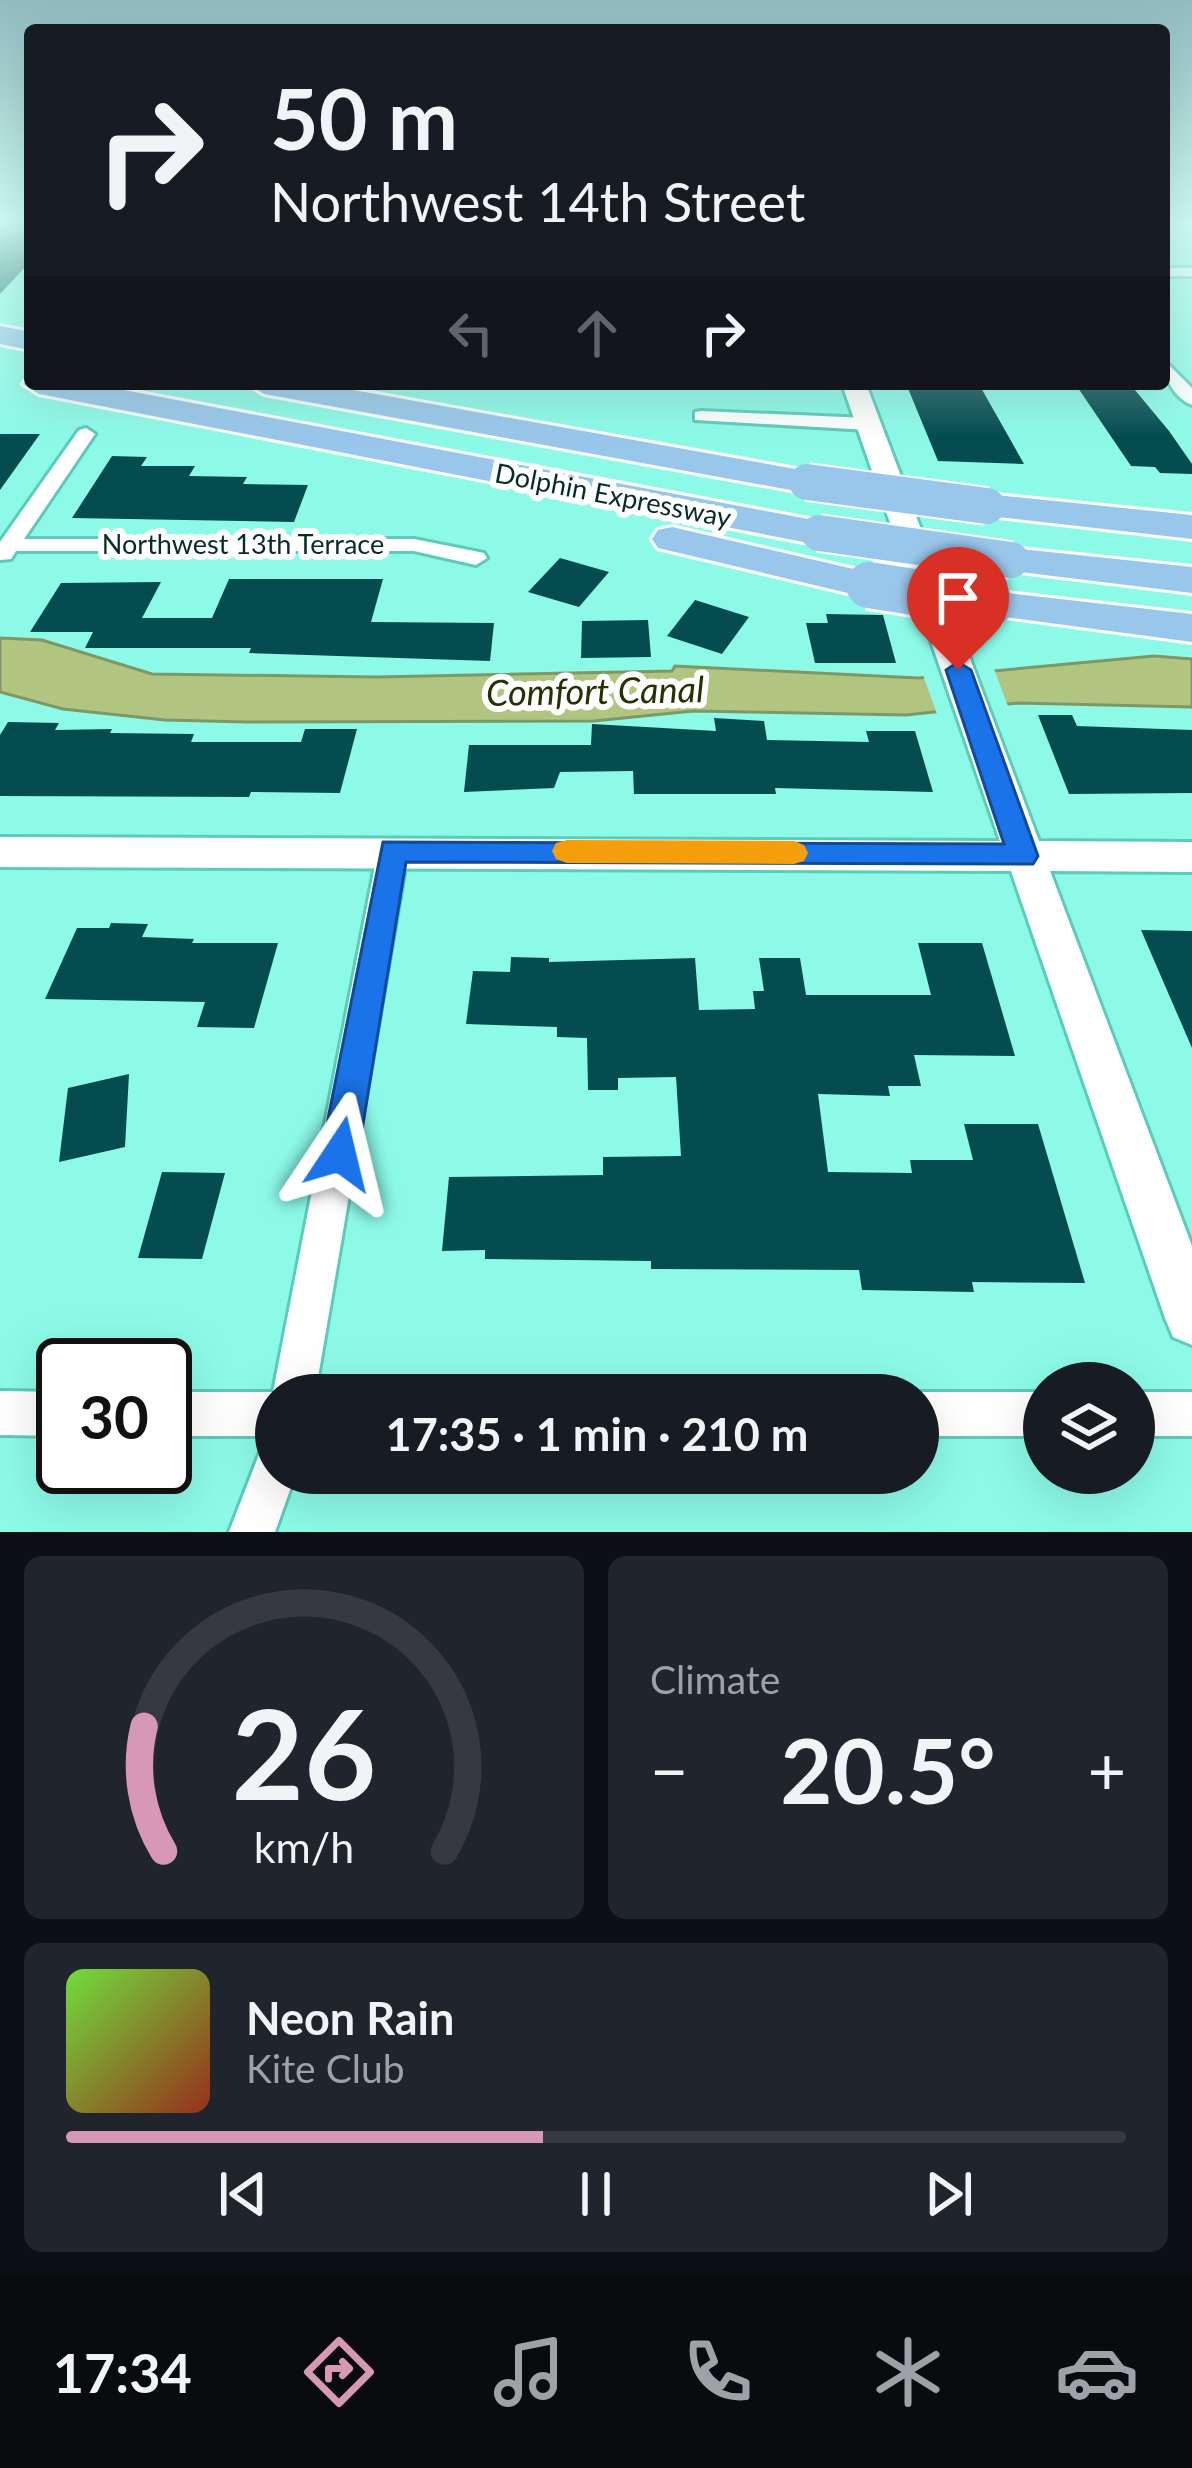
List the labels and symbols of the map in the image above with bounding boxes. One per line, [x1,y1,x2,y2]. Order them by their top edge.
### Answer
street label: Dolphin Expressway [492,455,734,534]
street label: Northwest 13th Terrace [102,527,384,560]
pin [907,547,1009,670]
water label: Comfort Canal [486,666,704,714]
position arrow [277,1091,403,1217]
speed limit sign: 30 [36,1338,192,1494]

